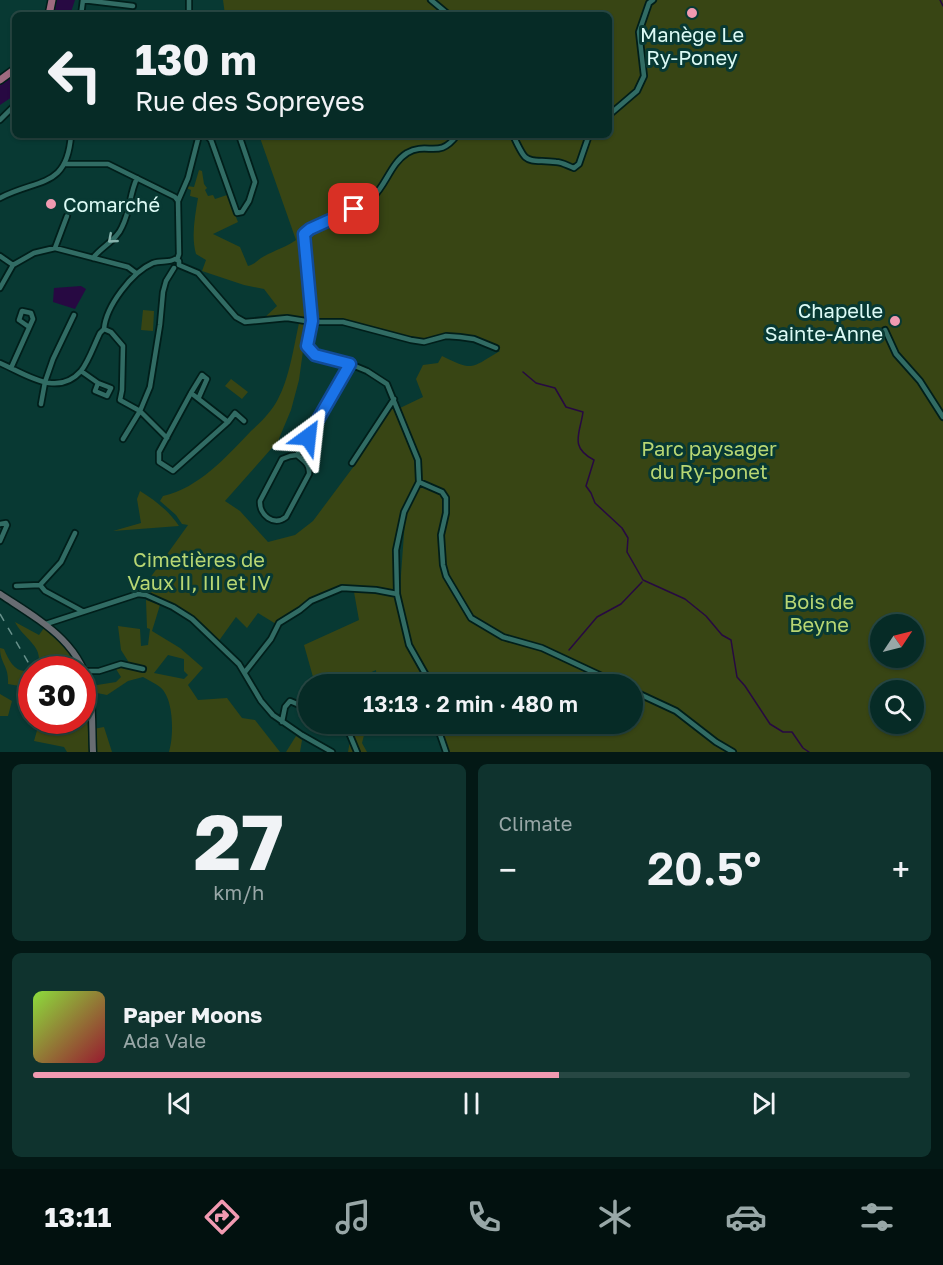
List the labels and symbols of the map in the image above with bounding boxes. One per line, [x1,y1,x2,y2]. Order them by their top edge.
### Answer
marker: Manège Le Ry-Poney [685,6,699,20]
place label: Manège Le Ry-Poney [640,22,744,69]
pin [328,183,379,234]
place label: Comarché [63,192,160,216]
marker: Comarché [44,197,58,211]
one-way arrow [108,232,118,243]
place label: Chapelle Sainte-Anne [765,298,883,345]
marker: Chapelle Sainte-Anne [888,314,902,328]
position arrow [276,405,340,469]
park label: Parc paysager du Ry-ponet [641,436,777,483]
park label: Cimetières de Vaux II, III et IV [127,547,271,594]
park label: Bois de Beyne [784,589,854,636]
north arrow [870,614,924,668]
speed limit sign: 30 [18,656,96,734]

